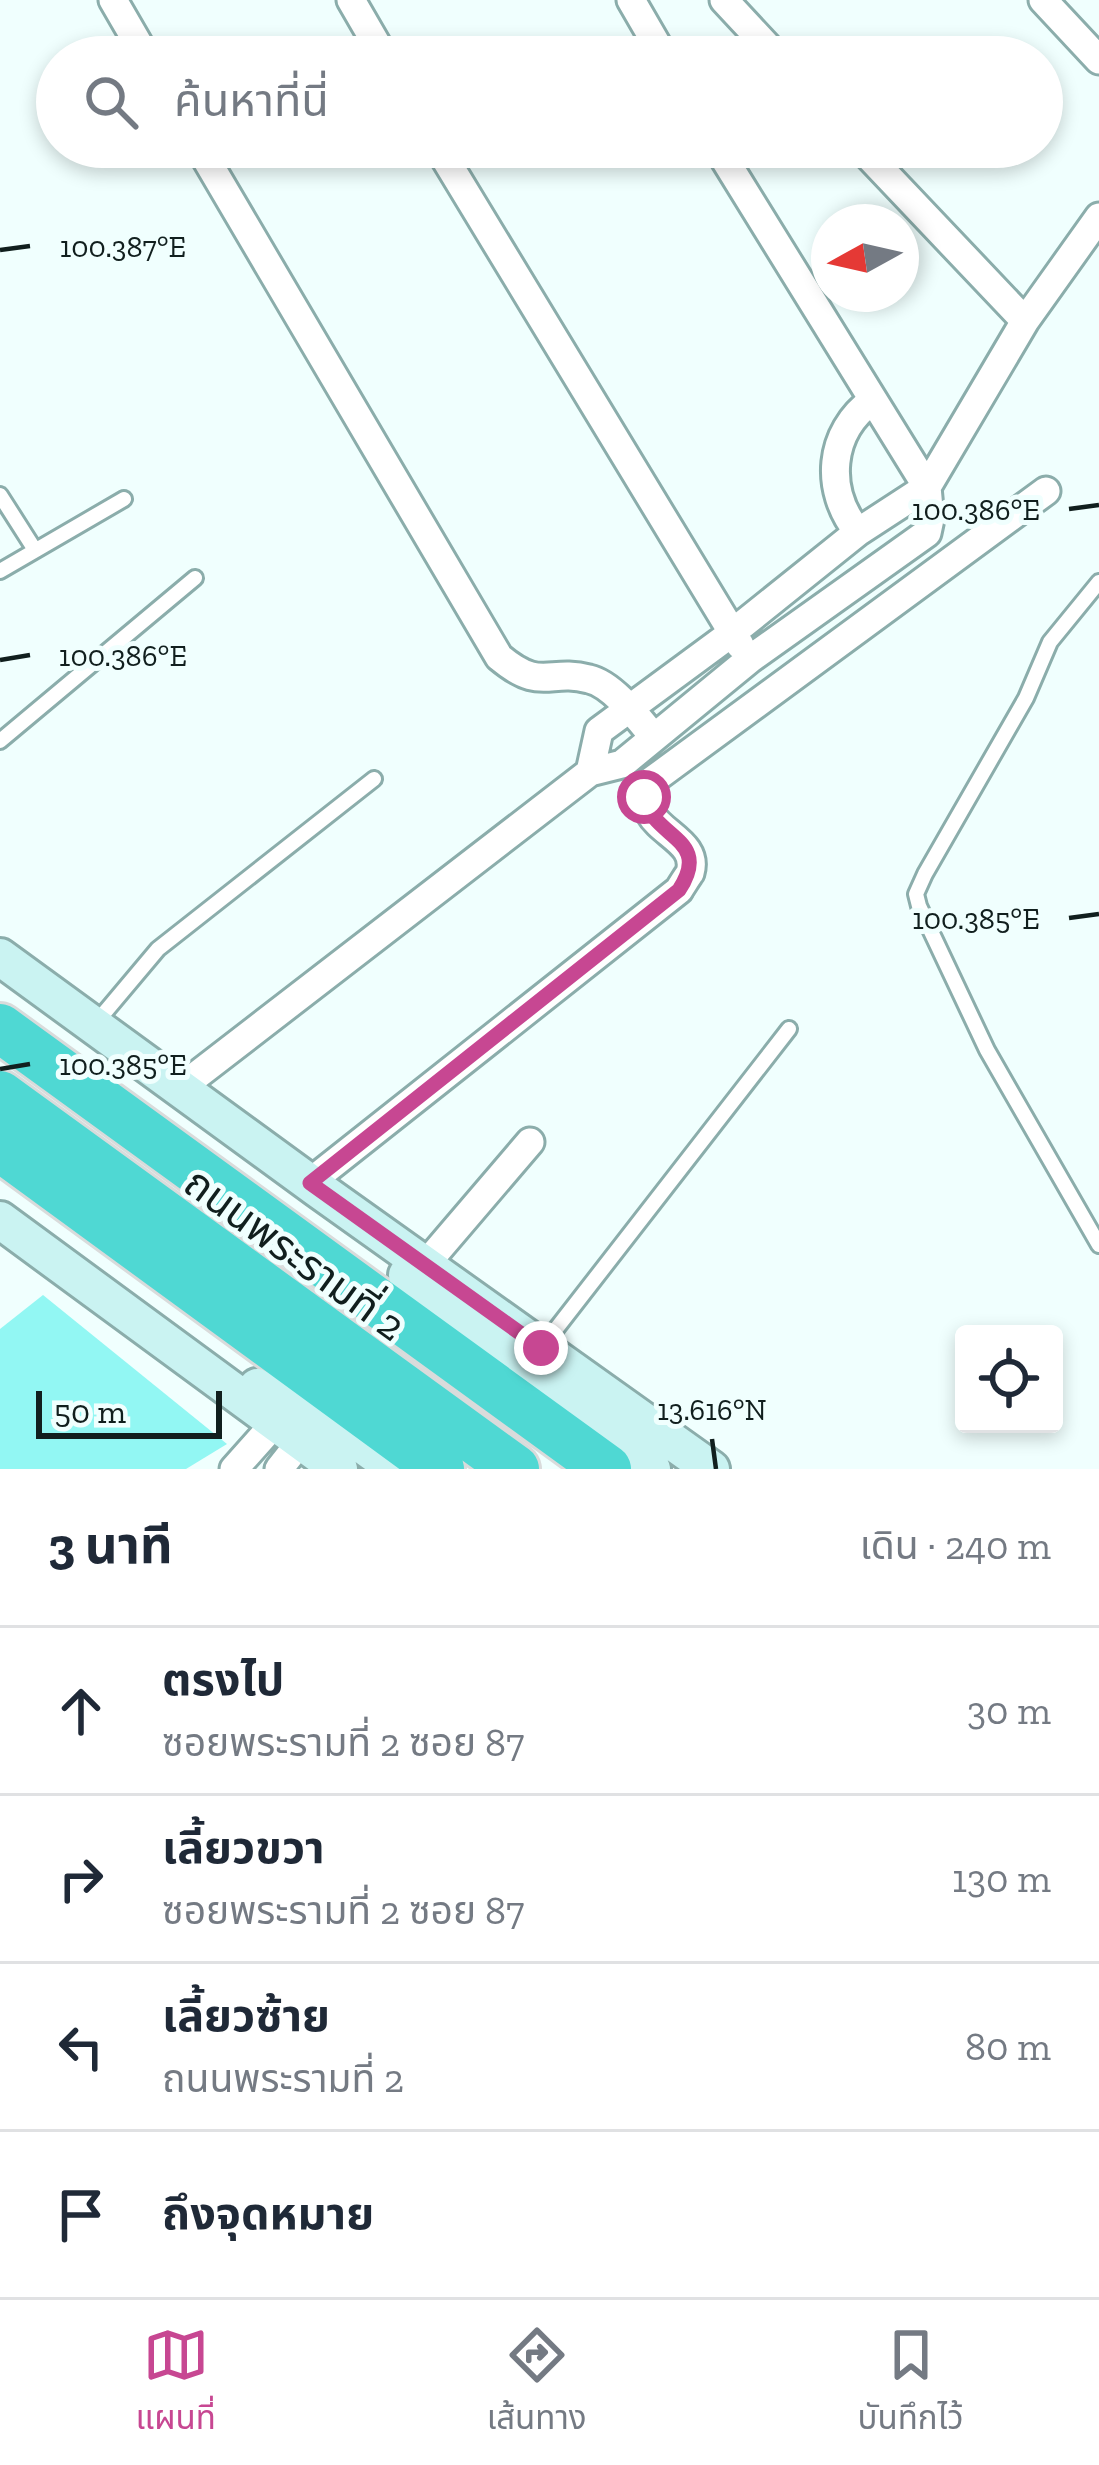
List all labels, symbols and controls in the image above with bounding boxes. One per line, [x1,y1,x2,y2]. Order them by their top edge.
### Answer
search box [36,36,1063,168]
icon: search [78,69,144,135]
text: ค้นหาที่นี่ [174,74,329,128]
north arrow [811,204,919,312]
text: 100.387°E [60,229,186,265]
text: 100.386°E [912,492,1040,528]
text: 100.386°E [59,638,187,674]
route start [617,770,671,824]
text: 100.385°E [912,901,1040,937]
text: 100.385°E [59,1047,187,1083]
street label: ถนนพระรามที่ 2 [175,1154,417,1351]
route end [514,1321,568,1375]
map controls [955,1325,1063,1433]
button: locate [955,1325,1063,1433]
scale bar [36,1385,222,1438]
text: 50 m [54,1392,126,1431]
text: 13.616°N [657,1392,767,1428]
text: 3 นาที [48,1515,173,1576]
text: เดิน · 240 m [860,1522,1051,1569]
text: ตรงไป [162,1653,284,1707]
icon: ahead [48,1678,114,1744]
text: 30 m [967,1687,1051,1734]
text: ซอยพระรามที่ 2 ซอย 87 [162,1719,524,1766]
text: เลี้ยวขวา [162,1821,325,1875]
icon: right [48,1846,114,1912]
text: 130 m [952,1855,1051,1902]
text: ซอยพระรามที่ 2 ซอย 87 [162,1887,524,1934]
text: เลี้ยวซ้าย [162,1989,330,2043]
icon: left [48,2014,114,2080]
text: 80 m [965,2023,1051,2070]
text: ถนนพระรามที่ 2 [162,2055,404,2102]
icon: arrive [48,2182,114,2248]
text: ถึงจุดหมาย [162,2187,374,2241]
tab: แผนที่ [135,2322,216,2444]
tab: เส้นทาง [487,2322,587,2444]
tab: บันทึกไว้ [858,2322,964,2444]

